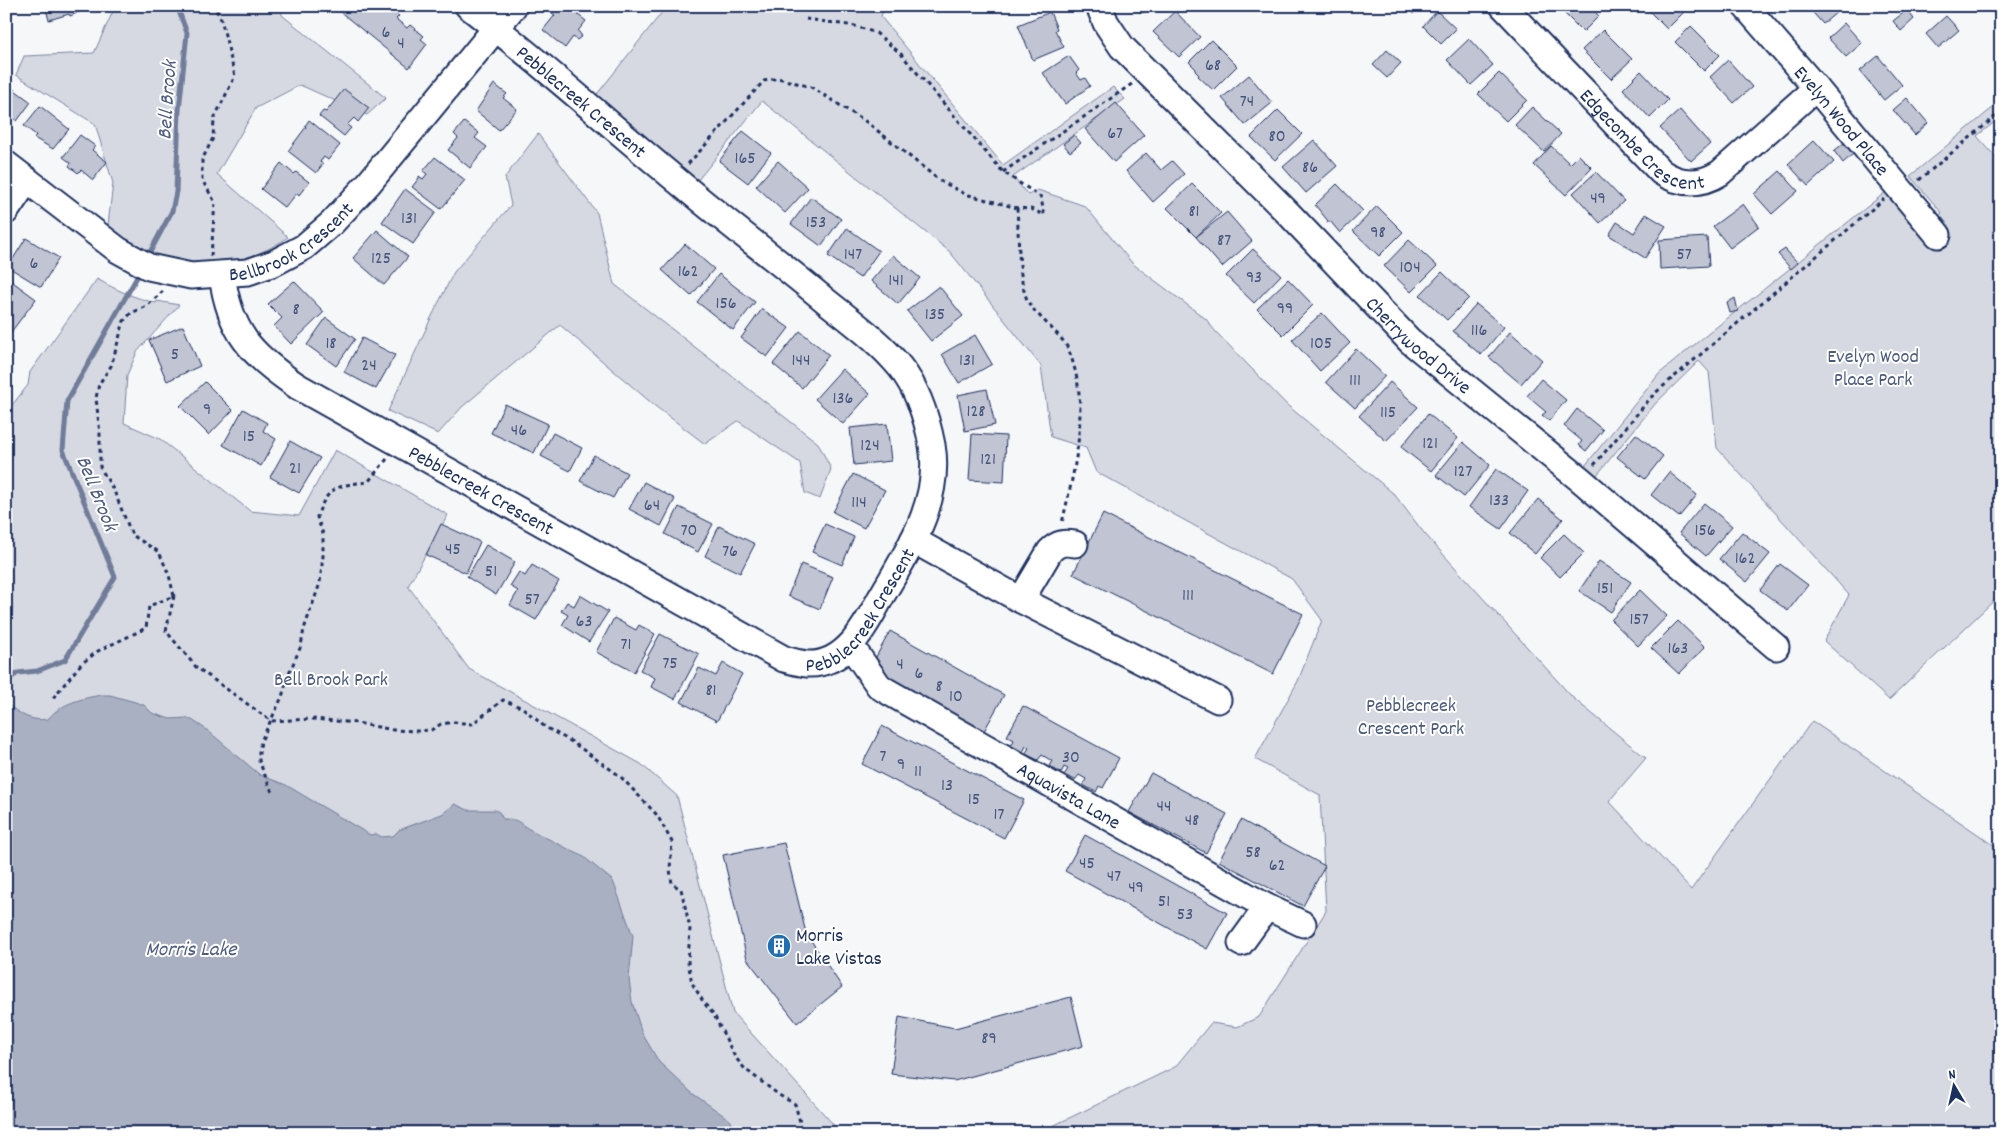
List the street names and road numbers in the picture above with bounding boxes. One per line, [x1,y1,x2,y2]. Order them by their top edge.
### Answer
street label: Pebblecreek Crescent [509,40,651,166]
street label: Evelyn Wood Place [1786,61,1895,183]
street label: Edgecombe Crescent [1572,84,1707,199]
street label: Bellbrook Crescent [228,197,362,290]
street label: Cherrywood Drive [1358,292,1476,402]
street label: Pebblecreek Crescent [402,440,558,544]
street label: Pebblecreek Crescent [805,544,924,681]
street label: Aquavista Lane [1011,757,1125,838]

